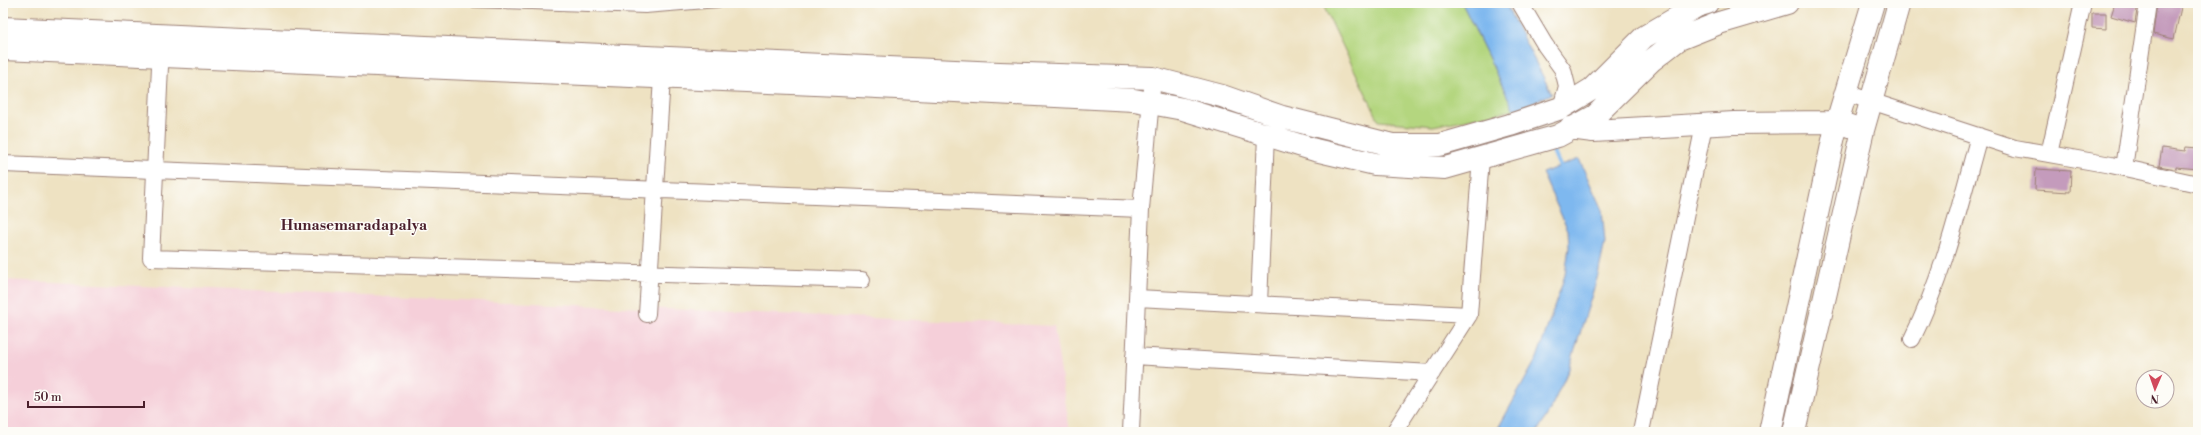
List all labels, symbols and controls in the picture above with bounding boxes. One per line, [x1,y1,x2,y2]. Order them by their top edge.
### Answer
district label: Hunasemaradapalya [281,216,428,235]
north arrow [2135,369,2175,409]
scale bar [28,383,144,409]
text: 50 m [34,390,62,405]
text: N [2150,391,2159,405]

